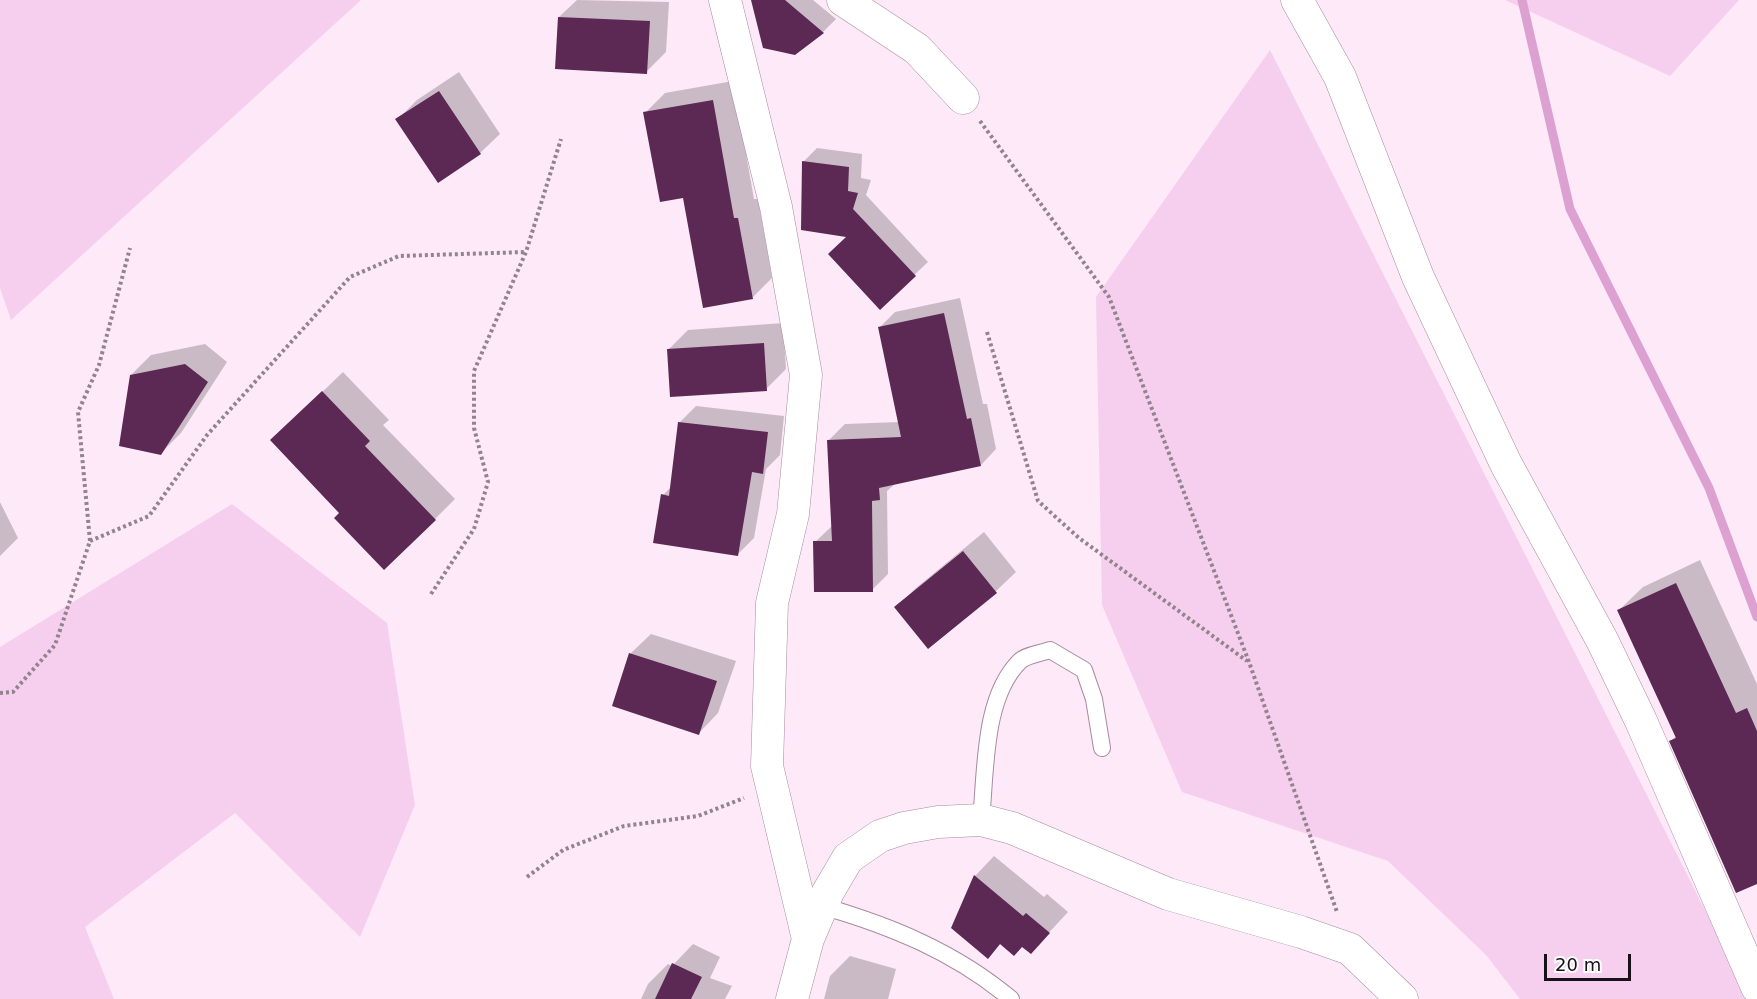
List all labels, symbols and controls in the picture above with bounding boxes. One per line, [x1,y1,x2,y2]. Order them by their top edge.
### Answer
scale bar [1547,942,1634,980]
text: 20 m [1555,954,1601,975]

